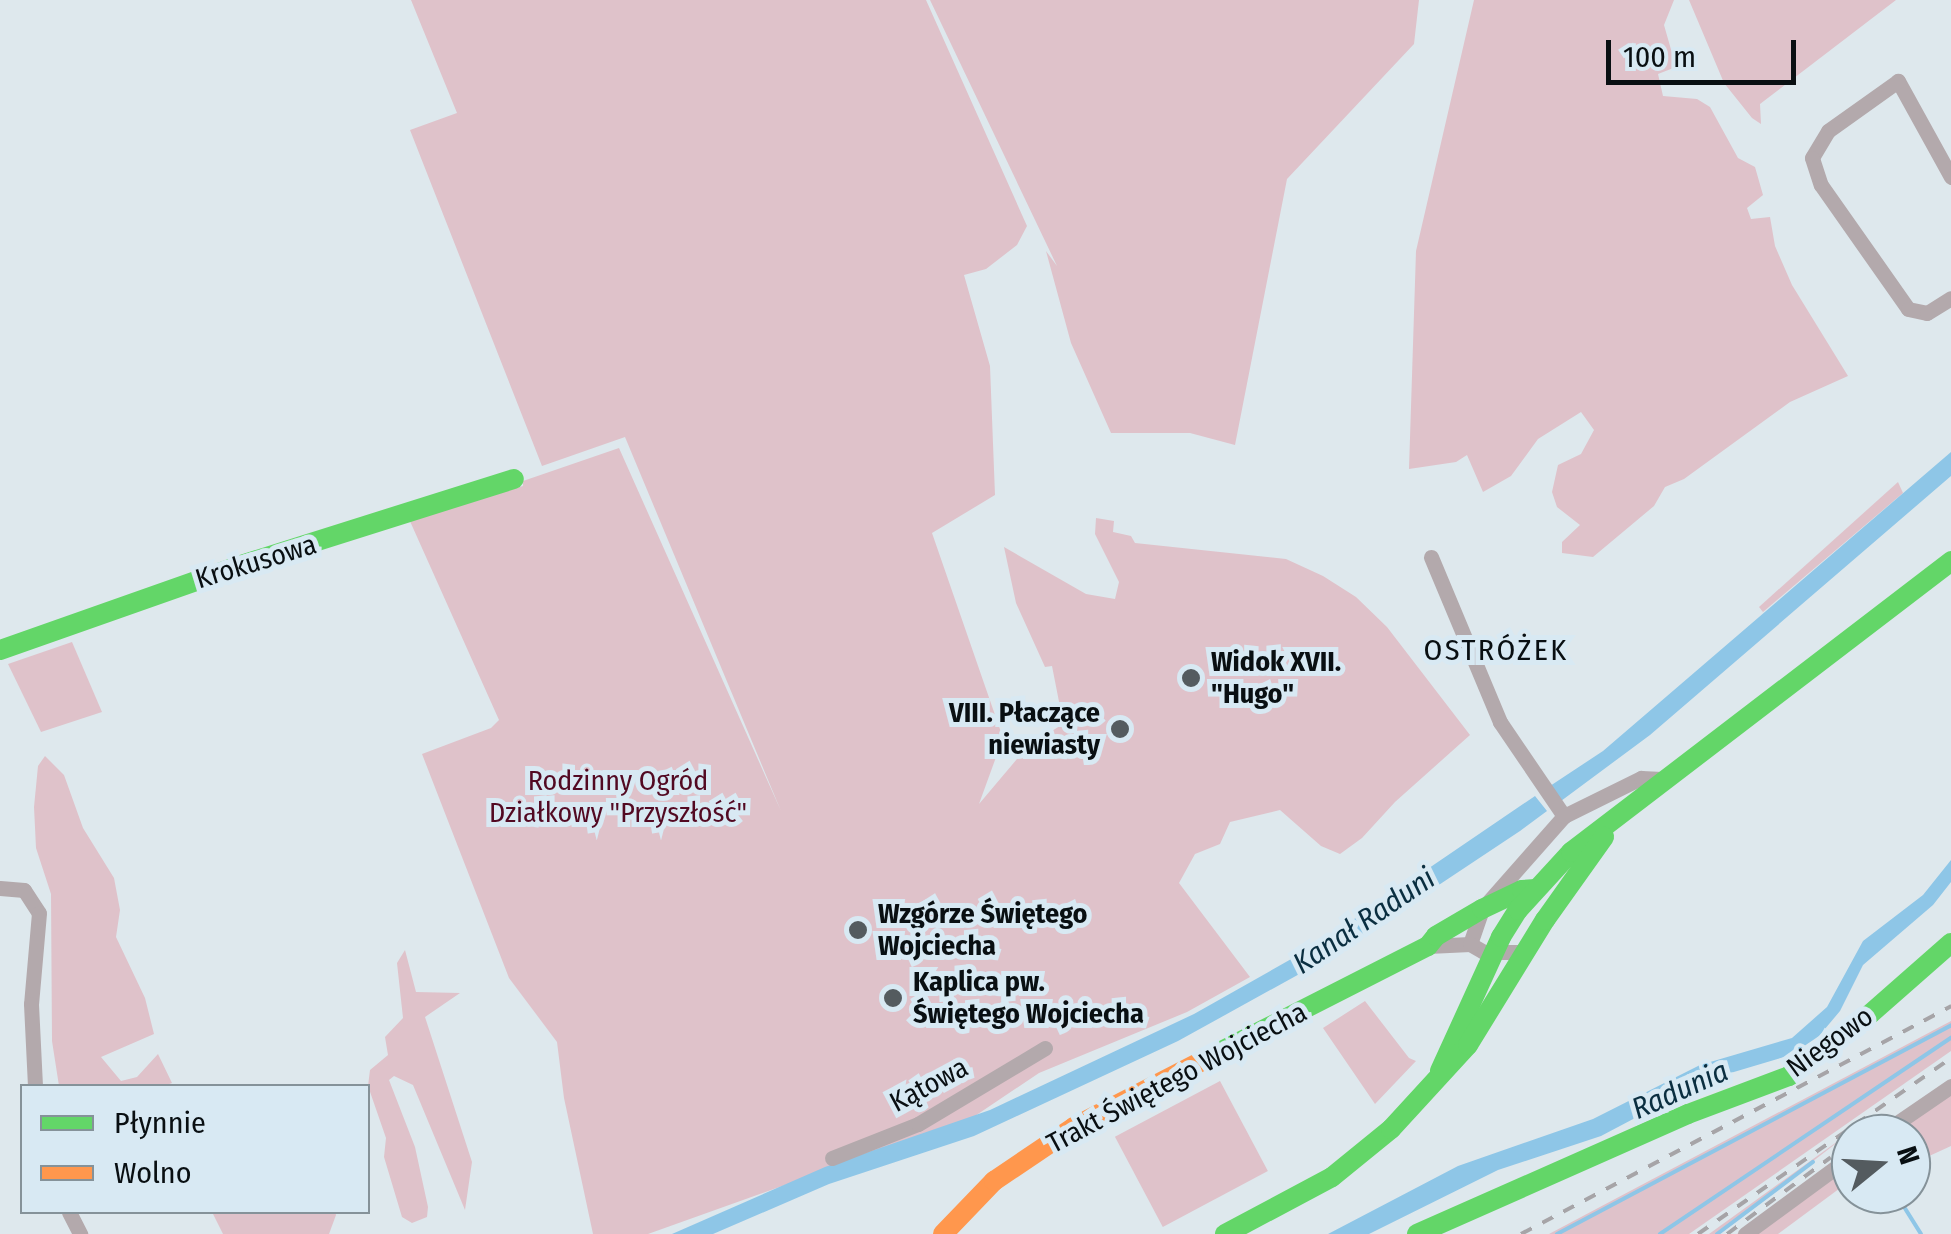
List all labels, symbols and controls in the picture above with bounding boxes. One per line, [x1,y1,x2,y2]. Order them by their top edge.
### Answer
scale bar [1611,20,1801,82]
text: 100 m [1623,39,1696,75]
street label: Krokusowa [192,528,320,596]
district label: OSTRÓŻEK [1423,632,1569,668]
place label: Widok XVII. "Hugo" [1211,645,1341,711]
marker: Widok XVII. "Hugo" [1180,667,1202,689]
place label: VIII. Płaczące niewiasty [949,696,1100,762]
marker: VIII. Płaczące niewiasty [1109,718,1131,740]
park label: Rodzinny Ogród Działkowy "Przyszłość" [489,764,747,830]
water label: Kanał Raduni [1286,860,1442,982]
place label: Wzgórze Świętego Wojciecha [878,897,1087,963]
marker: Wzgórze Świętego Wojciecha [847,919,869,941]
place label: Kaplica pw. Świętego Wojciecha [913,965,1144,1031]
marker: Kaplica pw. Świętego Wojciecha [882,987,904,1009]
street label: Trakt Świętego Wojciecha [1042,995,1312,1161]
street label: Niegowo [1780,999,1880,1085]
street label: Kątowa [884,1051,974,1119]
water label: Radunia [1626,1053,1734,1127]
legend [20,1084,370,1214]
text: Płynnie [114,1105,206,1141]
north arrow [1831,1114,1931,1214]
text: N [1890,1142,1926,1168]
text: Wolno [114,1155,191,1191]

